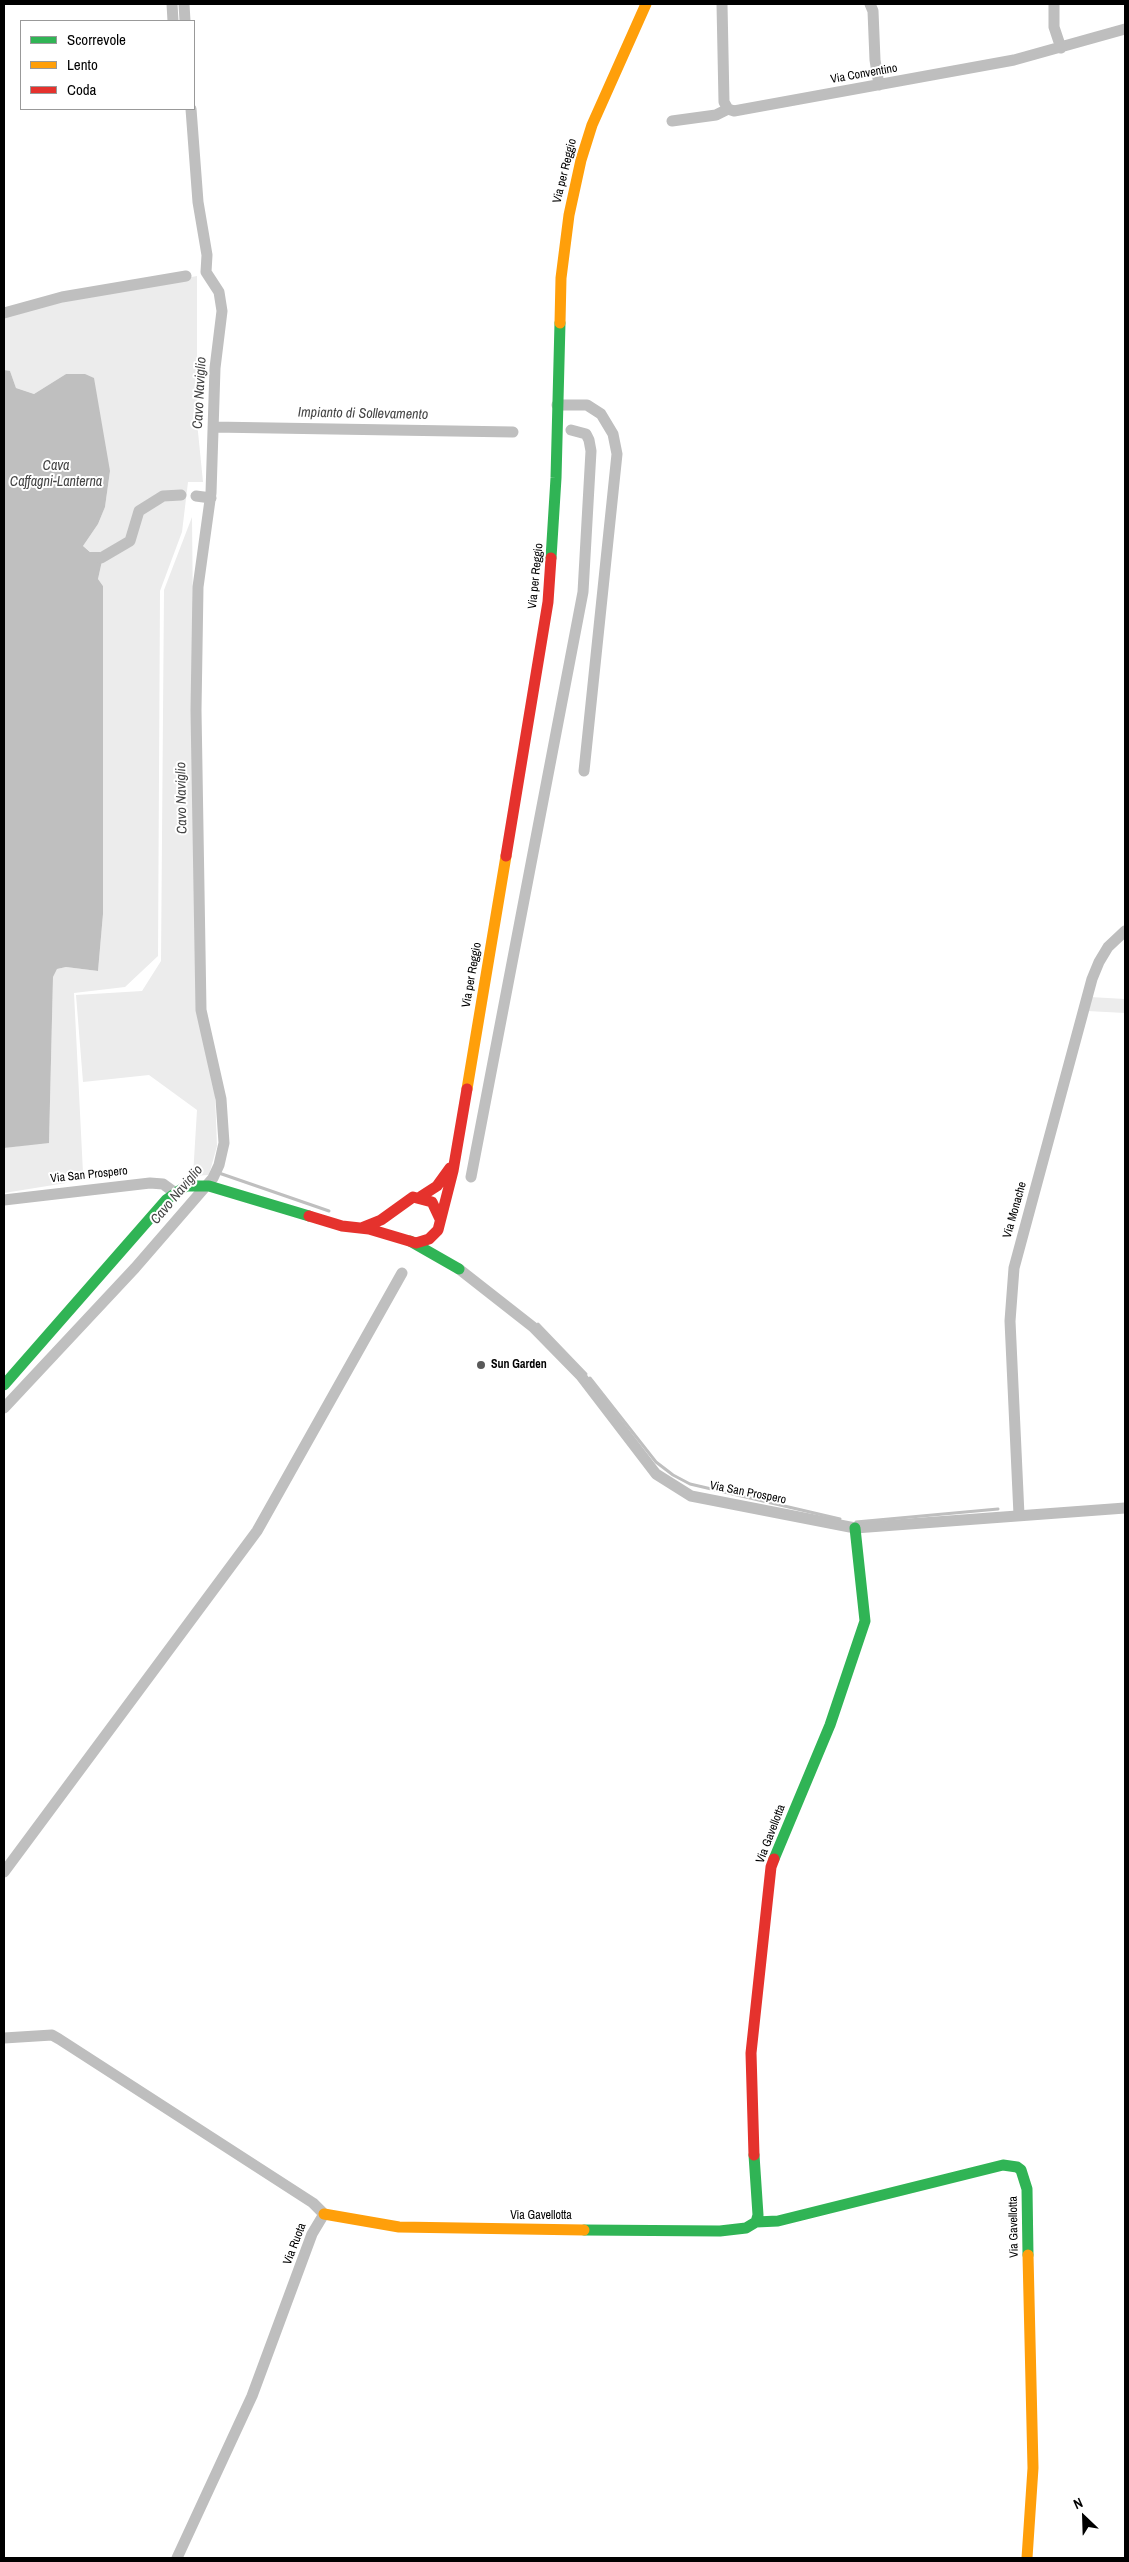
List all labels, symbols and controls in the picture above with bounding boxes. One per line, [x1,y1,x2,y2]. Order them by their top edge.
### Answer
legend [20,20,195,110]
text: Scorrevole [67,29,126,50]
text: Lento [67,54,98,75]
street label: Via Conventino [829,61,899,87]
text: Coda [67,79,96,100]
street label: Via per Reggio [550,137,580,205]
water label: Cavo Naviglio [190,357,210,429]
water label: Impianto di Sollevamento [298,404,428,424]
water label: Cava Caffagni-Lanterna [10,458,102,491]
street label: Via per Reggio [525,542,547,610]
water label: Cavo Naviglio [173,762,191,834]
street label: Via per Reggio [459,941,485,1009]
water label: Cavo Naviglio [147,1162,207,1228]
street label: Via San Prospero [50,1164,128,1186]
street label: Via Monache [1000,1180,1030,1240]
place label: Sun Garden [491,1358,547,1372]
marker: Sun Garden [475,1359,487,1371]
street label: Via San Prospero [709,1479,787,1507]
street label: Via Gavellotta [753,1803,789,1865]
street label: Via Gavellotta [1006,2196,1022,2258]
street label: Via Gavellotta [510,2209,572,2223]
street label: Via Ruota [280,2221,310,2267]
north arrow [1059,2492,1109,2542]
text: N [1070,2493,1085,2513]

